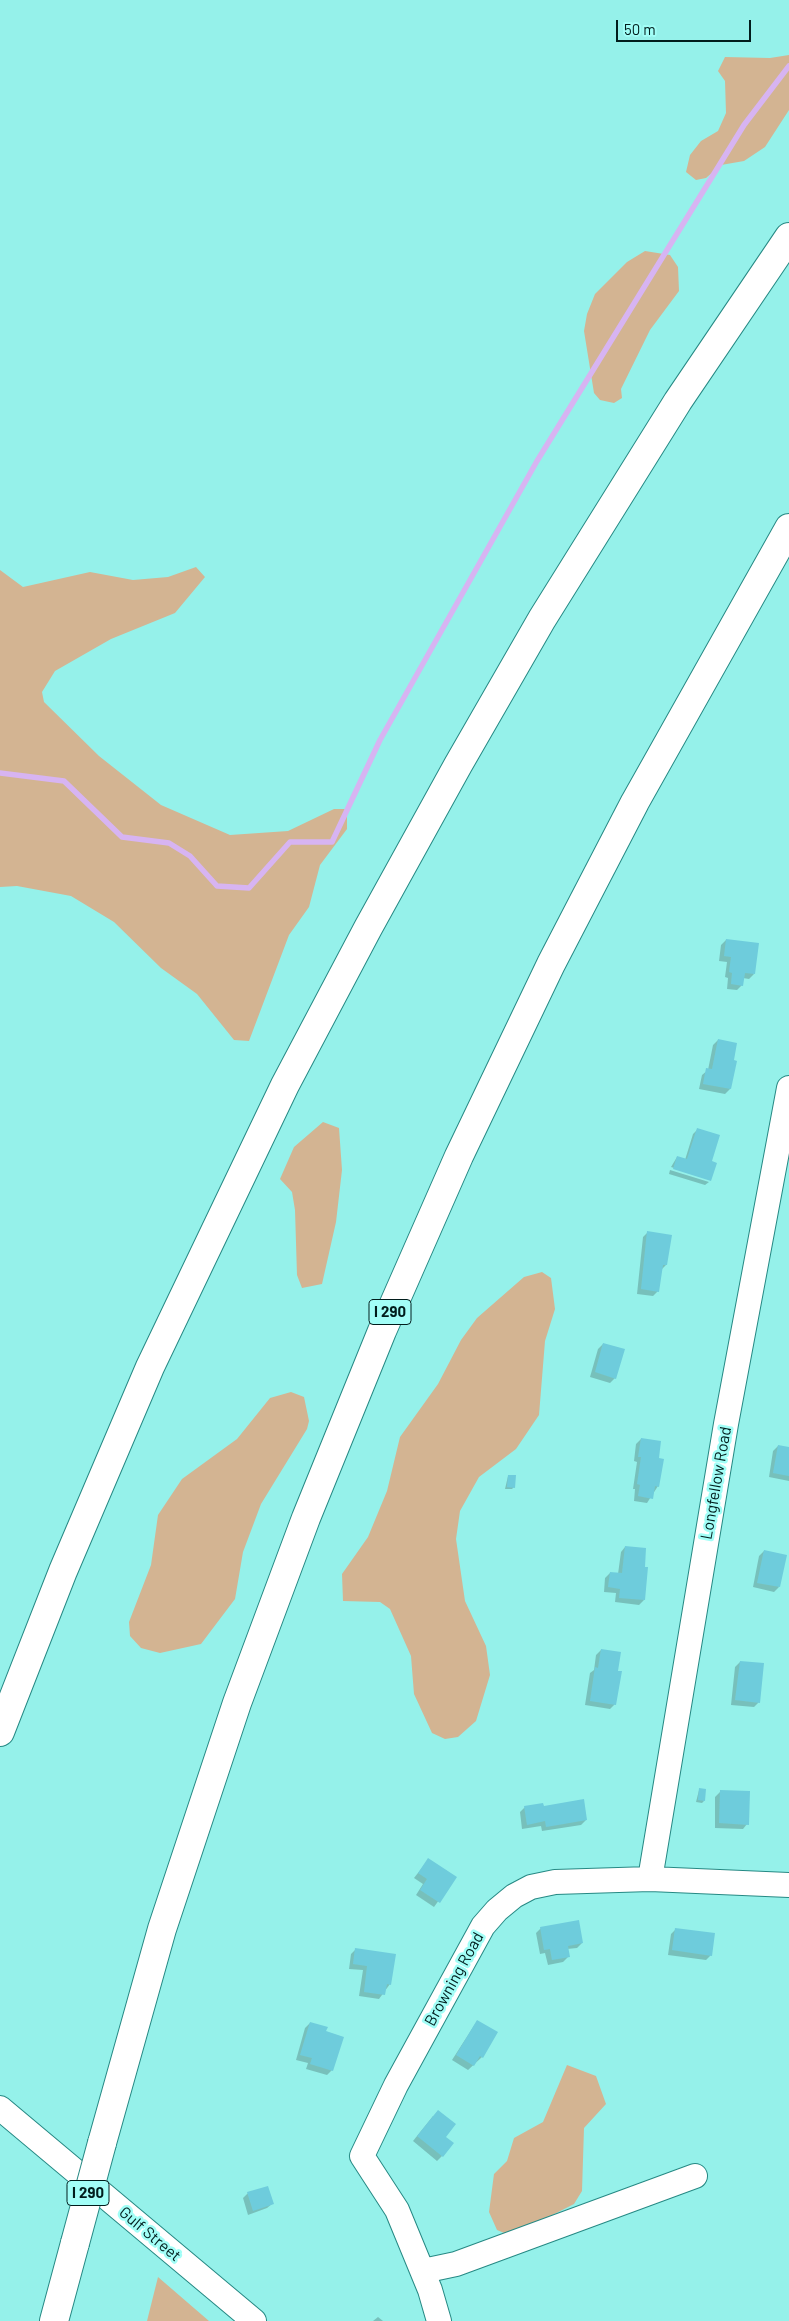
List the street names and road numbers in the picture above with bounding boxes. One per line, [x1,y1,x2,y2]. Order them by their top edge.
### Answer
road number: I 290 [369,1300,411,1324]
street label: Longfellow Road [697,1425,735,1541]
street label: Browning Road [420,1929,488,2029]
road number: I 290 [67,2180,109,2206]
street label: Gulf Street [115,2203,185,2265]

